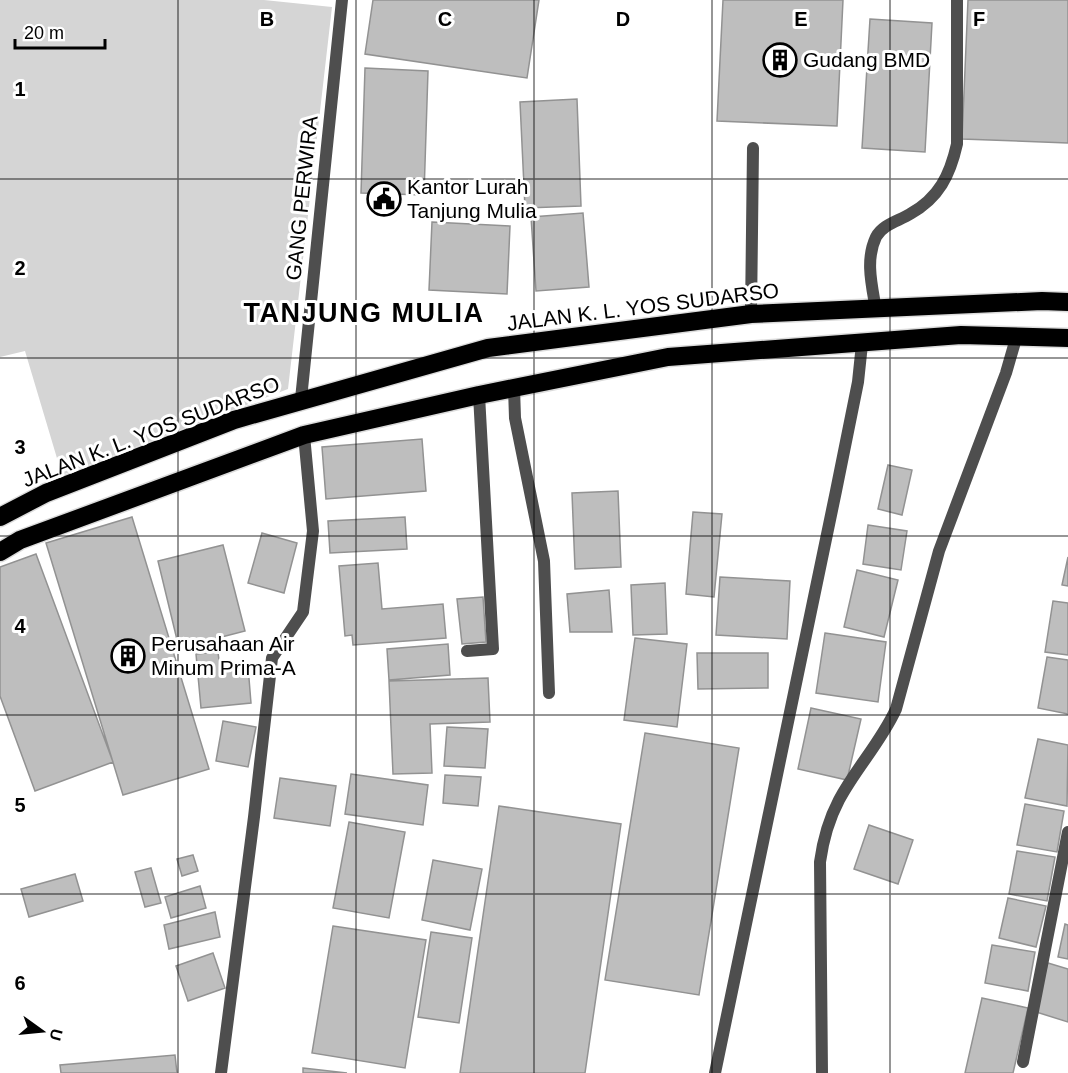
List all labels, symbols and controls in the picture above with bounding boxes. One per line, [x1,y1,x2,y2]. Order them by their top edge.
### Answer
text: B [260,8,274,30]
text: C [438,8,452,30]
text: D [616,8,630,30]
text: E [794,8,808,30]
text: F [973,8,985,30]
scale bar [15,12,105,50]
text: 20 m [24,23,64,43]
building icon: Gudang BMD [762,42,798,78]
place label: Gudang BMD [803,48,930,71]
text: 1 [14,78,26,100]
street label: GANG PERWIRA [281,115,322,281]
place label: Kantor Lurah Tanjung Mulia [407,175,537,222]
public building icon: Kantor Lurah Tanjung Mulia [366,181,402,217]
text: 2 [14,257,26,279]
street label: JALAN K. L. YOS SUDARSO [506,278,780,335]
district label: TANJUNG MULIA [244,298,484,328]
street label: JALAN K. L. YOS SUDARSO [19,372,283,491]
text: 3 [14,436,26,458]
text: 4 [14,615,26,637]
place label: Perusahaan Air Minum Prima-A [151,632,296,679]
building icon: Perusahaan Air Minum Prima-A [110,638,146,674]
text: 5 [14,794,26,816]
text: 6 [14,972,26,994]
north arrow [12,1001,72,1061]
text: U [46,1027,66,1043]

